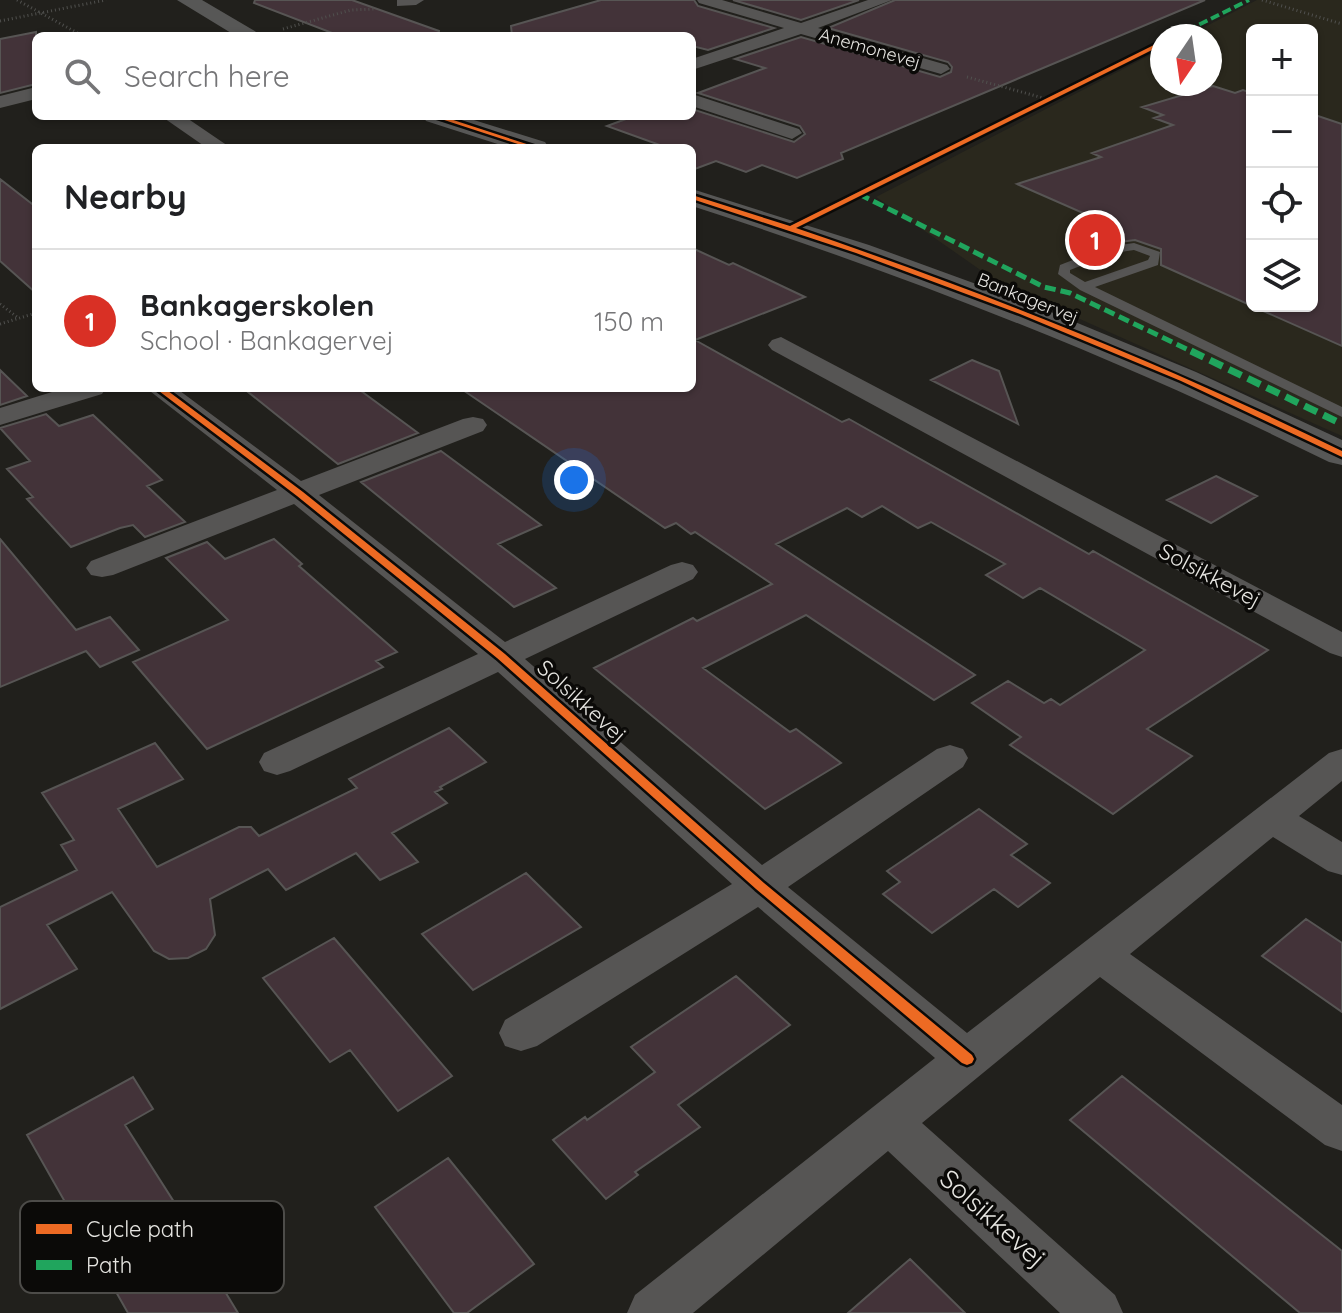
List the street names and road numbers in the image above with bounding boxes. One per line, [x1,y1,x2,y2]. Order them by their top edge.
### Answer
street label: Anemonevej [817,23,923,73]
street label: Bankagervej [974,267,1082,329]
street label: Solsikkevej [1154,537,1266,613]
street label: Solsikkevej [531,653,633,749]
street label: Solsikkevej [933,1162,1053,1274]

